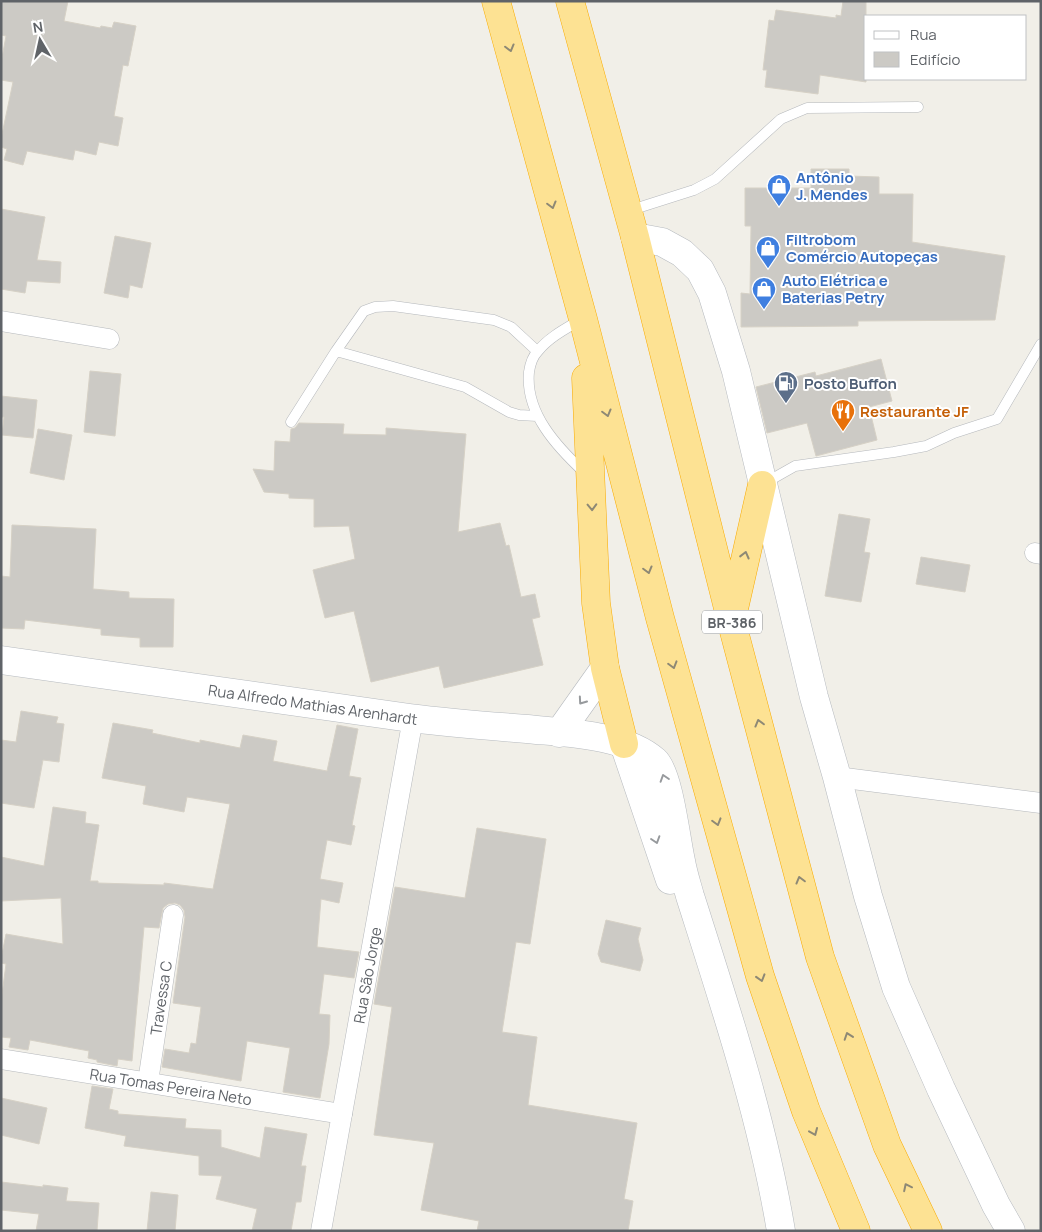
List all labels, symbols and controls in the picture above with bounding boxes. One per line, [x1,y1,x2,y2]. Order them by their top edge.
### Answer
north arrow [15,15,65,65]
legend [864,15,1027,80]
text: N [31,16,44,37]
text: Rua [910,24,937,45]
one-way arrow [504,44,514,52]
text: Edifício [910,49,961,70]
place label: Antônio J. Mendes [796,167,868,205]
shop icon: Antônio J. Mendes [766,173,792,207]
one-way arrow [546,201,557,210]
place label: Filtrobom Comércio Autopeças [786,229,938,267]
shop icon: Filtrobom Comércio Autopeças [755,235,781,269]
place label: Auto Elétrica e Baterias Petry [782,270,888,308]
shop icon: Auto Elétrica e Baterias Petry [751,276,777,310]
fuel station icon: Posto Buffon [773,370,799,404]
place label: Posto Buffon [804,373,897,394]
restaurant icon: Restaurante JF [830,398,856,432]
place label: Restaurante JF [860,401,969,422]
one-way arrow [601,408,612,417]
one-way arrow [587,504,597,512]
one-way arrow [739,551,750,560]
one-way arrow [642,566,652,574]
road number: BR-386 [702,610,762,634]
one-way arrow [668,661,678,669]
street label: Rua Alfredo Mathias Arenhardt [207,679,419,729]
one-way arrow [579,695,588,705]
one-way arrow [754,720,764,728]
one-way arrow [660,774,670,782]
one-way arrow [711,817,722,826]
one-way arrow [651,835,661,844]
one-way arrow [795,876,806,885]
street label: Rua São Jorge [348,925,386,1025]
street label: Travessa C [145,959,177,1037]
one-way arrow [756,974,766,982]
one-way arrow [843,1032,853,1040]
street label: Rua Tomas Pereira Neto [88,1063,253,1110]
one-way arrow [808,1127,819,1136]
one-way arrow [902,1183,913,1192]

